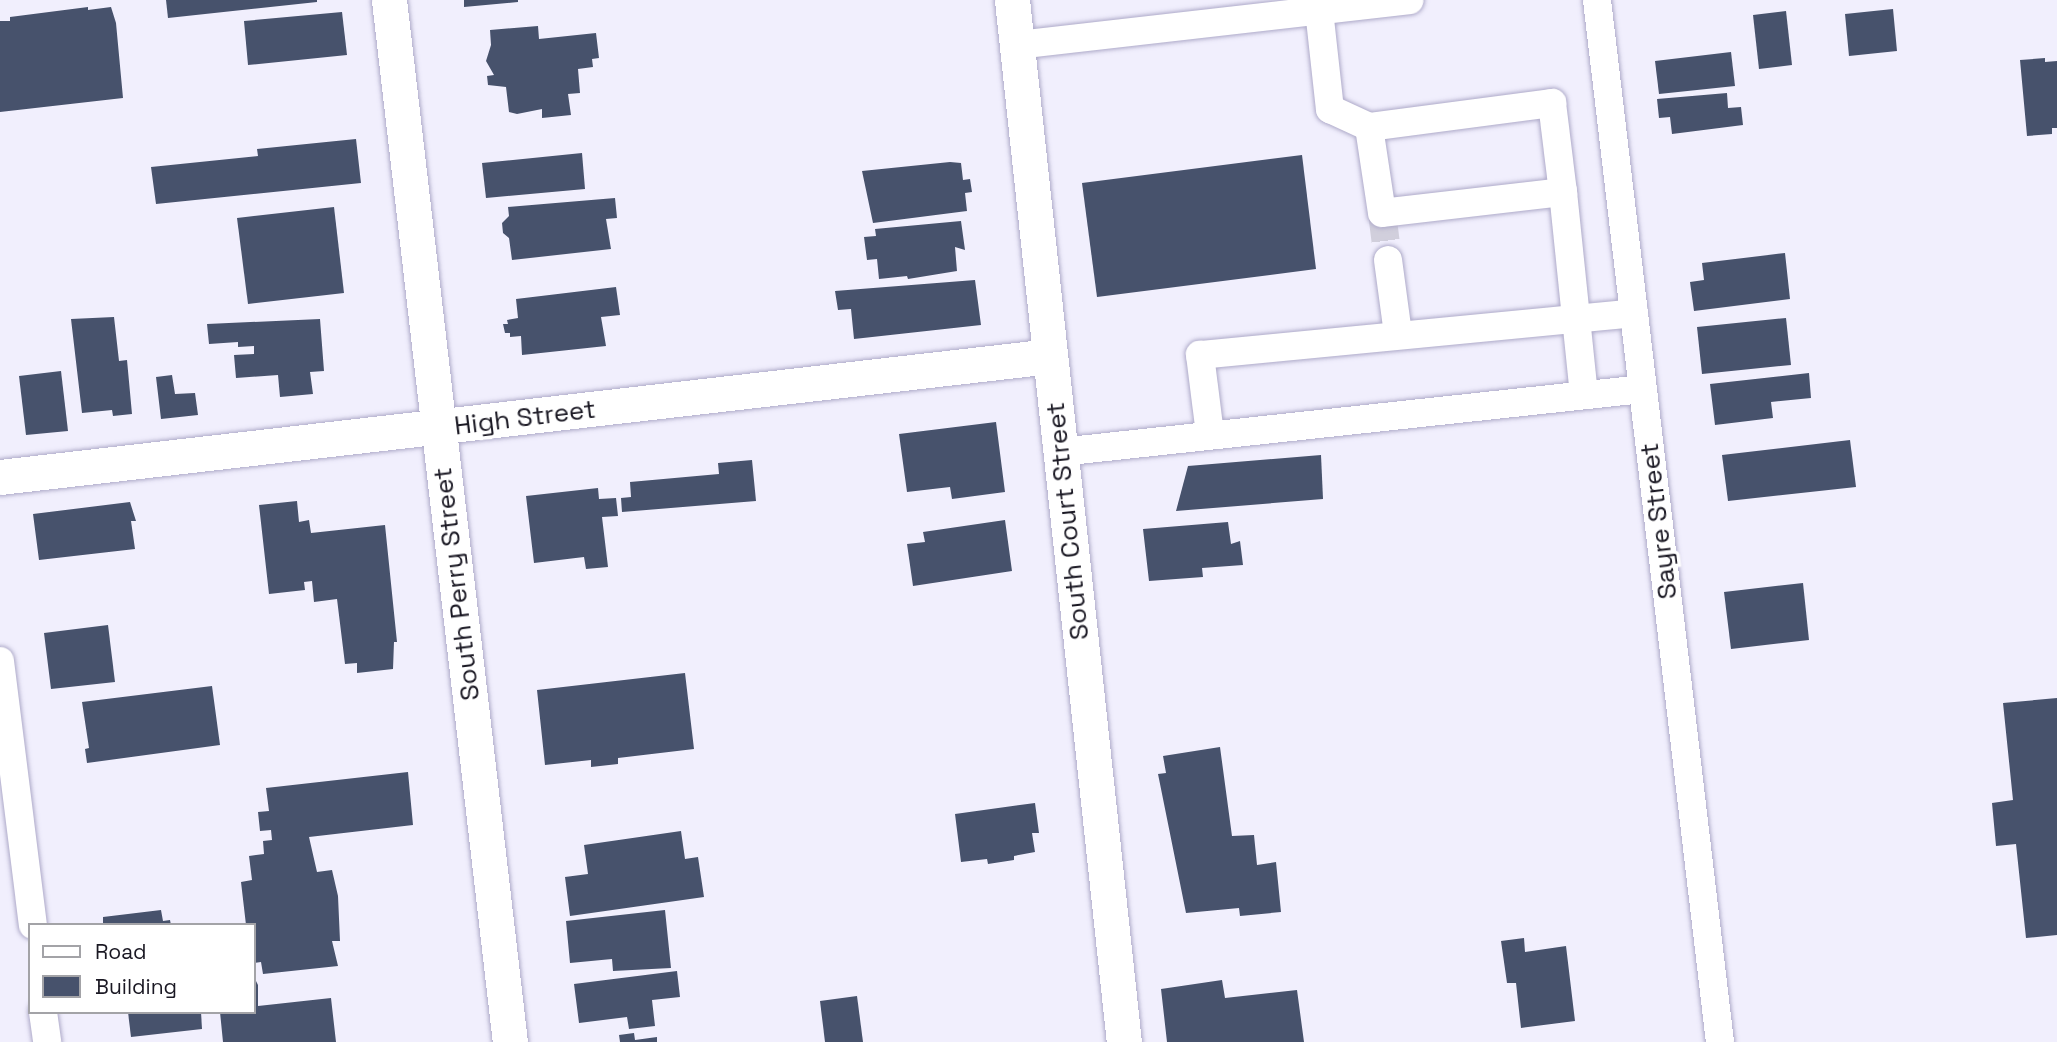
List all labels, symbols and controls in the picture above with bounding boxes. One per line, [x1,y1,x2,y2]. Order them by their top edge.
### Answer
street label: High Street [453,394,597,442]
street label: South Court Street [1040,400,1096,642]
street label: Sayre Street [1634,441,1684,601]
street label: South Perry Street [427,466,487,702]
legend [28,923,256,1014]
text: Road [95,938,147,965]
text: Building [95,973,177,1000]

